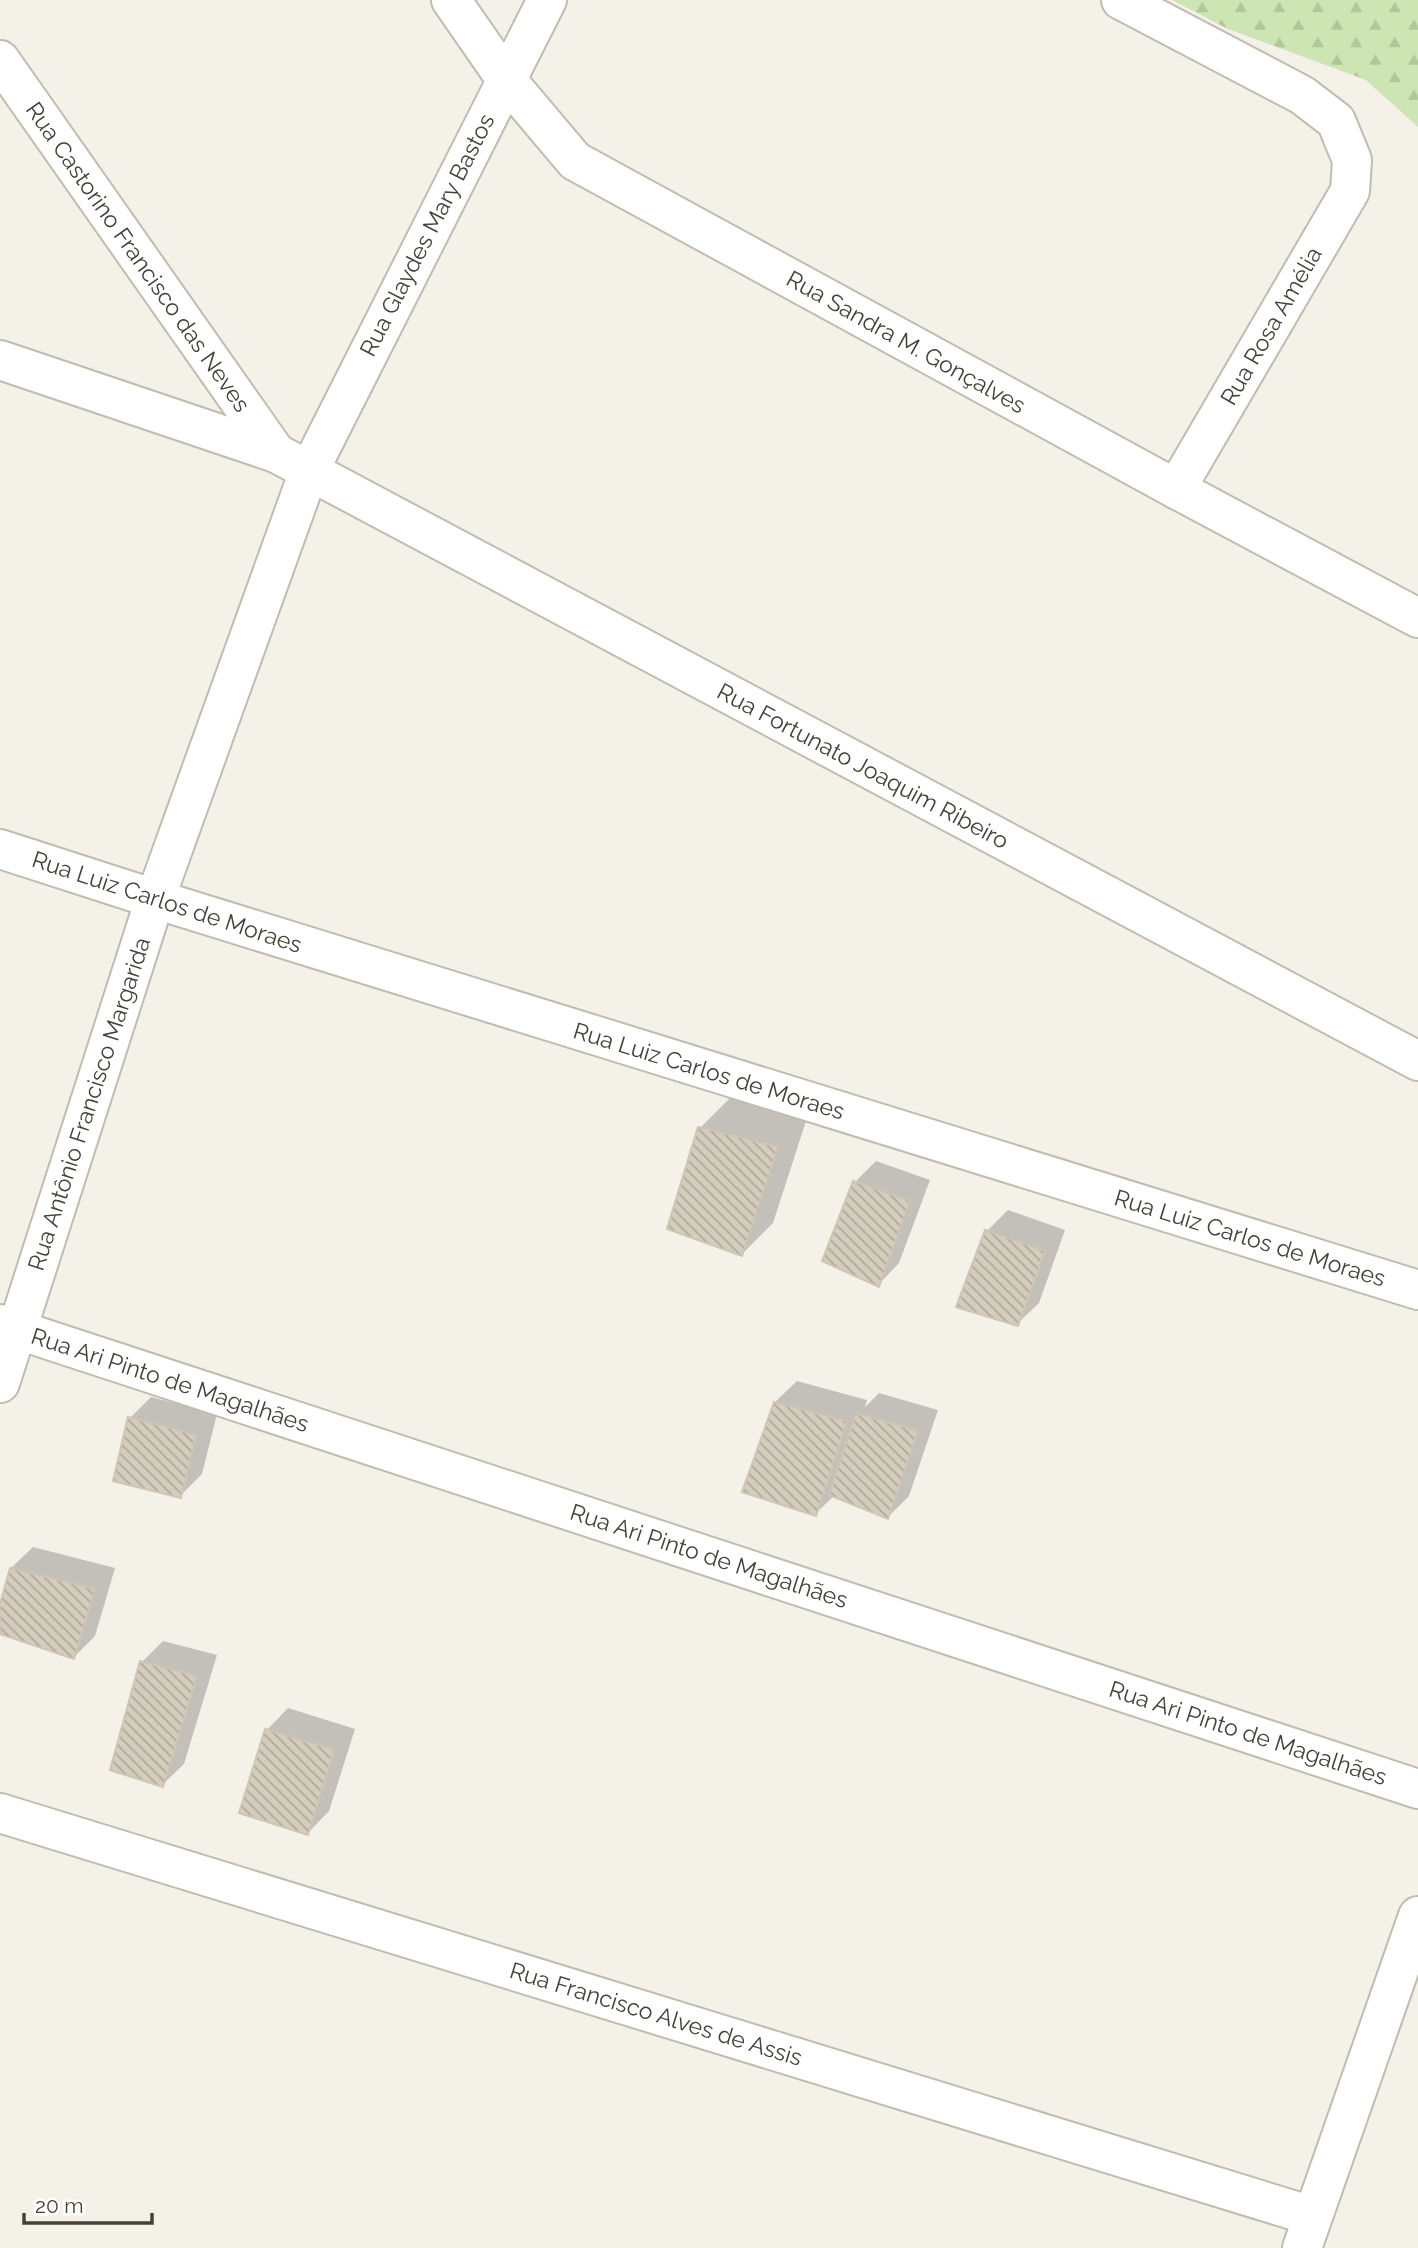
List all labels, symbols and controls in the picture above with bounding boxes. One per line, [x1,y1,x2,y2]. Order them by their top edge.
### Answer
street label: Rua Castorino Francisco das Neves [21,97,256,417]
street label: Rua Glaydes Mary Bastos [354,109,499,360]
street label: Rua Rosa Amélia [1214,242,1327,410]
street label: Rua Sandra M. Gonçalves [782,265,1030,419]
street label: Rua Fortunato Joaquim Ribeiro [713,677,1014,854]
street label: Rua Luiz Carlos de Moraes [29,845,305,958]
street label: Rua Antônio Francisco Margarida [22,934,155,1274]
street label: Rua Luiz Carlos de Moraes [570,1016,848,1125]
street label: Rua Luiz Carlos de Moraes [1111,1183,1389,1292]
street label: Rua Ari Pinto de Magalhães [28,1322,312,1437]
street label: Rua Ari Pinto de Magalhães [567,1498,851,1613]
street label: Rua Ari Pinto de Magalhães [1106,1675,1390,1790]
street label: Rua Francisco Alves de Assis [507,1956,805,2071]
scale bar [24,2182,152,2226]
text: 20 m [35,2193,83,2218]

